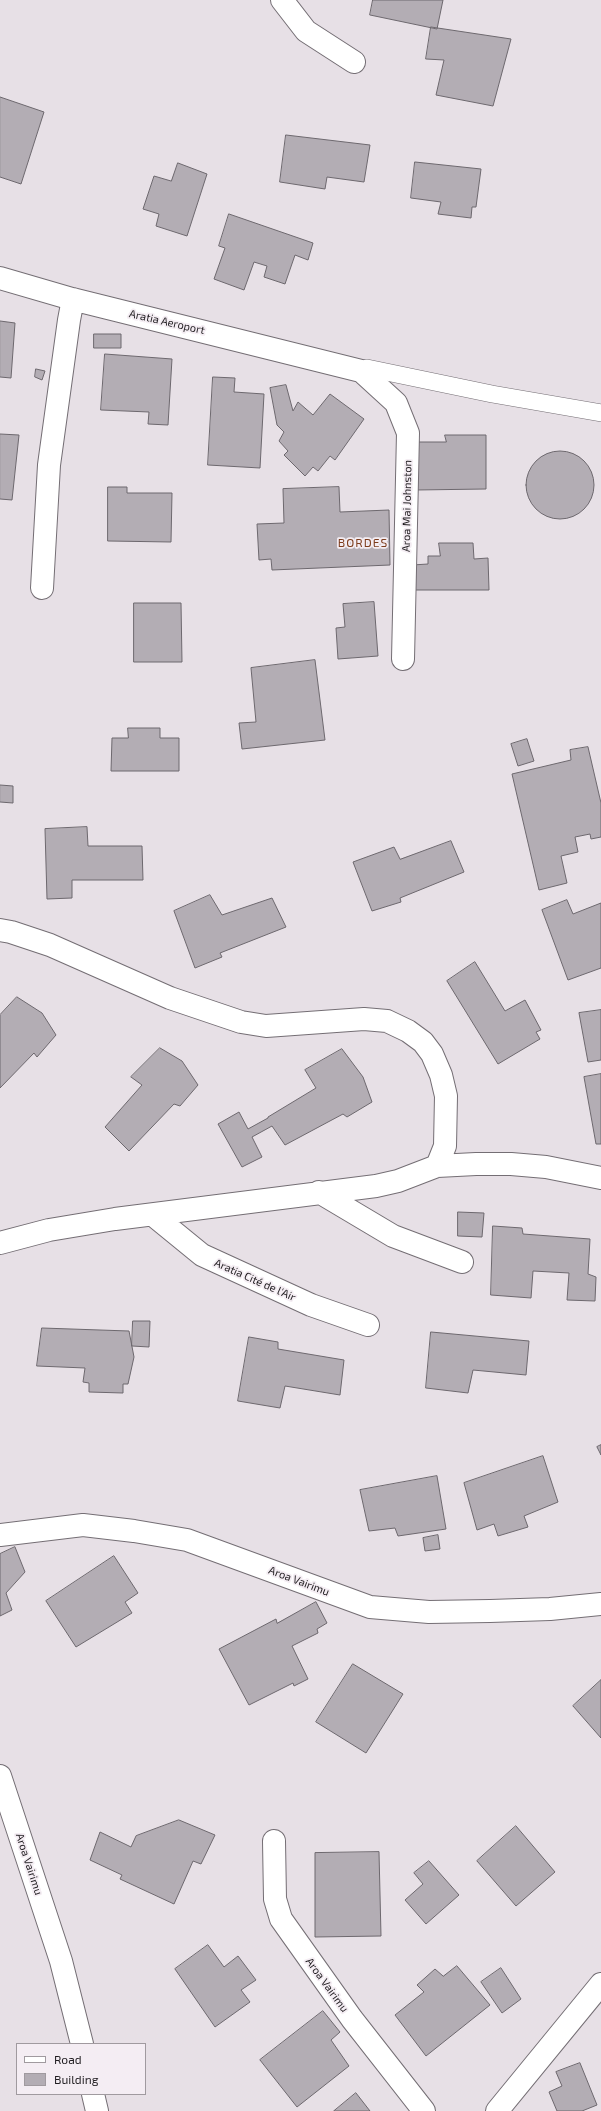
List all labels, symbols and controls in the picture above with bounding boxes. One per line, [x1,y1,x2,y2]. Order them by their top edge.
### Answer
street label: Aratia Aeroport [128,307,206,337]
street label: Aroa Mai Johnston [400,460,414,552]
district label: BORDES [338,536,388,550]
street label: Aratia Cité de l'Air [212,1256,298,1304]
street label: Aroa Vairimu [267,1563,331,1599]
street label: Aroa Vairimu [13,1832,45,1896]
street label: Aroa Vairimu [303,1955,351,2015]
legend [16,2043,146,2095]
text: Road [54,2052,82,2066]
text: Building [54,2072,98,2086]

